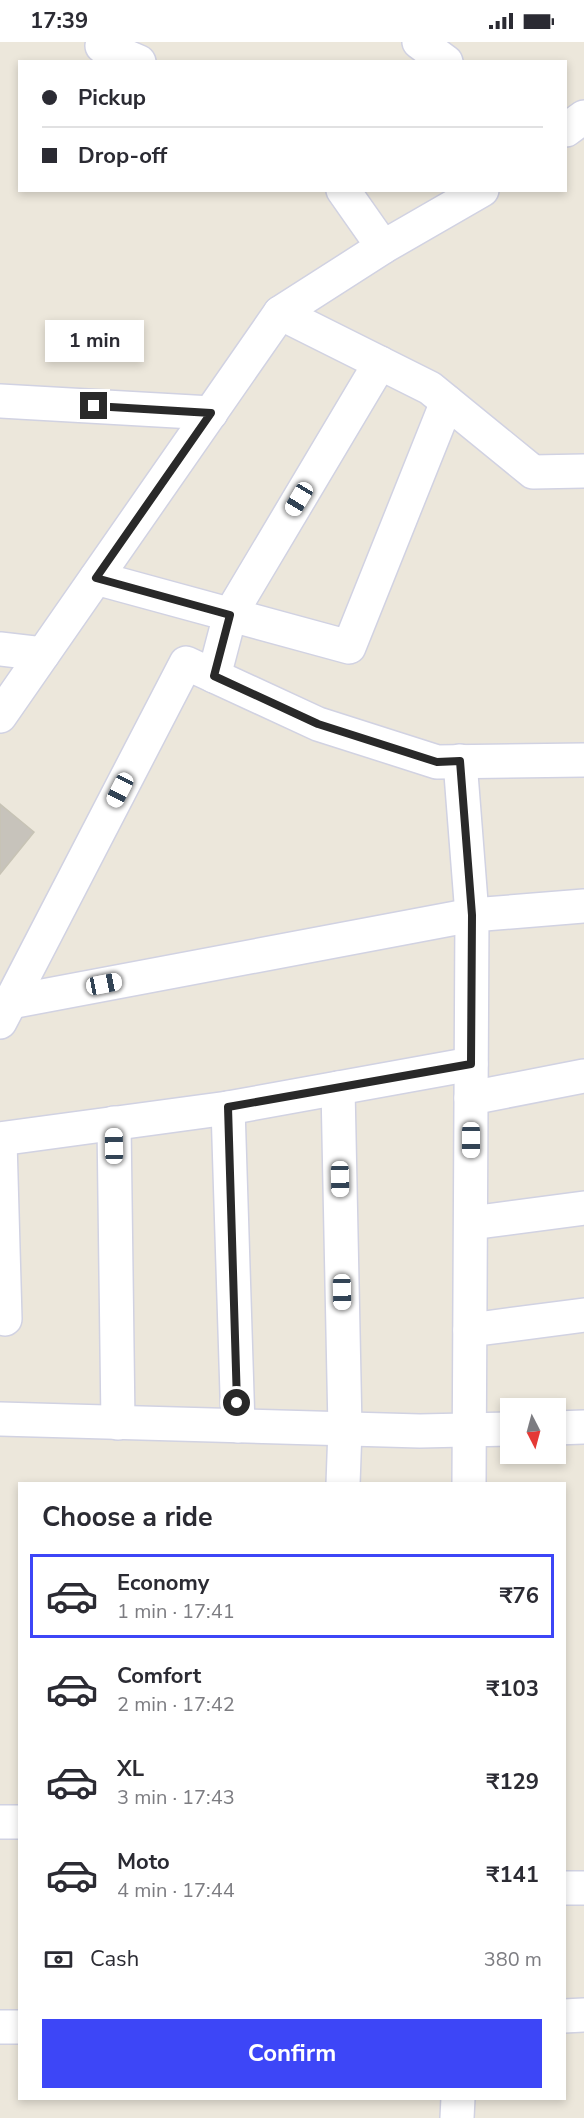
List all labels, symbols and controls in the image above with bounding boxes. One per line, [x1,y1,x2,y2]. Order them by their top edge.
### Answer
text: 17:39 [30,6,88,36]
text: Pickup [78,83,146,113]
text: Drop-off [78,141,167,171]
callout: 1 min [44,319,144,361]
text: 1 min [69,327,120,354]
route end [80,392,107,419]
car [282,479,316,519]
car [104,770,136,810]
car [85,972,123,996]
car [462,1122,480,1158]
car [105,1128,123,1164]
car [331,1161,349,1197]
car [333,1274,351,1310]
route start [223,1389,250,1416]
north arrow [500,1398,566,1464]
map controls [500,1398,566,1464]
text: Choose a ride [42,1499,213,1536]
text: Economy [117,1568,209,1598]
icon: car [45,1569,99,1623]
text: ₹76 [499,1581,539,1611]
text: 1 min · 17:41 [117,1598,235,1625]
text: Comfort [117,1661,201,1691]
icon: car [45,1662,99,1716]
text: ₹103 [486,1674,539,1704]
text: 2 min · 17:42 [117,1691,235,1718]
text: XL [117,1754,144,1784]
icon: car [45,1755,99,1809]
text: ₹129 [486,1767,539,1797]
text: 3 min · 17:43 [117,1784,235,1811]
text: Moto [117,1847,170,1877]
icon: car [45,1848,99,1902]
text: ₹141 [486,1860,539,1890]
text: 4 min · 17:44 [117,1877,235,1904]
icon: cash [42,1943,75,1976]
text: Cash [90,1944,139,1974]
text: 380 m [484,1946,542,1973]
button: Confirm [42,2019,542,2088]

